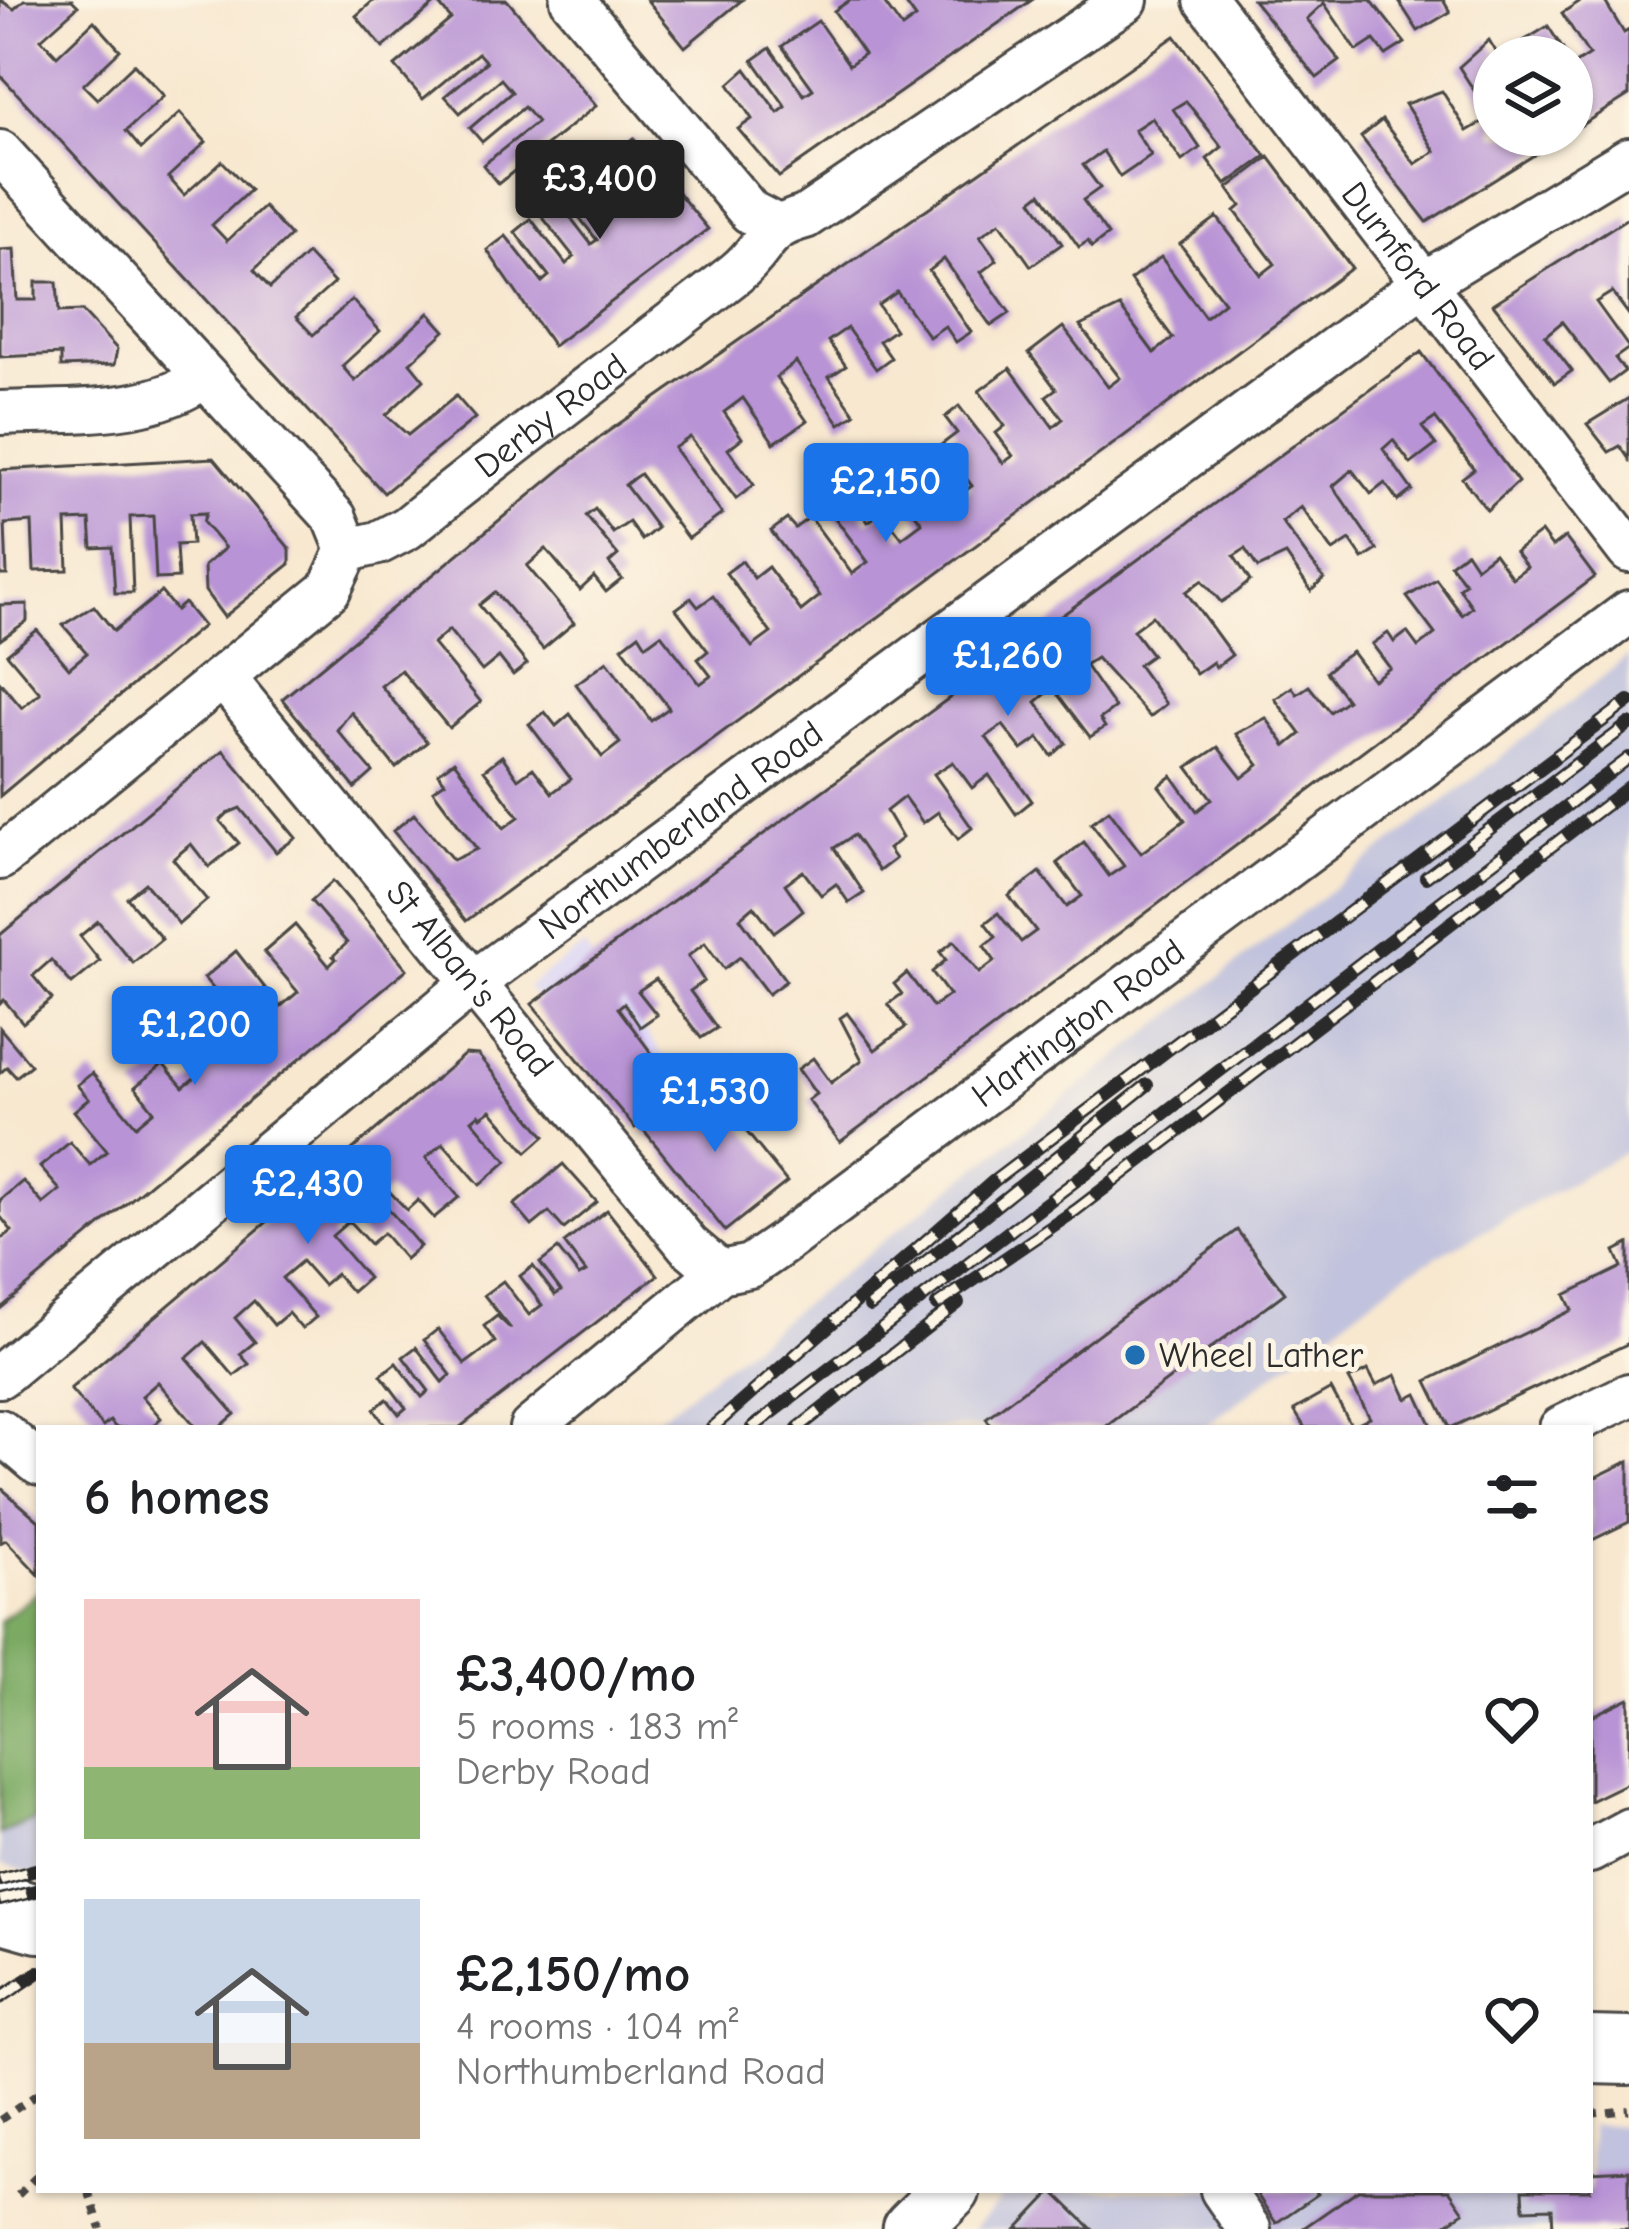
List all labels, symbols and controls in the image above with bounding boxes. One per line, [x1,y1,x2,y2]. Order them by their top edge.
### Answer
map controls [1473,36,1593,156]
button: layers [1473,36,1593,156]
pin: £3,400 [502,140,698,242]
text: £3,400 [542,156,658,201]
street label: Durnford Road [1333,174,1503,378]
street label: Derby Road [467,345,635,486]
pin: £2,150 [788,443,984,545]
text: £2,150 [831,459,941,504]
pin: £1,260 [910,617,1106,719]
text: £1,260 [953,633,1063,678]
street label: Northumberland Road [531,712,831,948]
street label: St Alban's Road [378,872,562,1085]
street label: Hartington Road [964,931,1192,1116]
pin: £1,200 [97,986,293,1088]
text: £1,200 [139,1002,251,1047]
pin: £1,530 [617,1053,813,1155]
text: £1,530 [660,1069,770,1114]
pin: £2,430 [210,1145,406,1247]
text: £2,430 [252,1161,364,1206]
place label: Wheel Lather [1159,1335,1364,1376]
marker: Wheel Lather [1122,1342,1148,1368]
icon: filters [1479,1464,1545,1530]
text: 6 homes [84,1468,269,1527]
text: £3,400/mo [456,1645,696,1704]
icon: home [180,1647,324,1791]
icon: heart [1479,1686,1545,1752]
text: 5 rooms · 183 m² [456,1704,738,1749]
text: Derby Road [456,1749,651,1794]
text: £2,150/mo [456,1945,690,2004]
icon: home [180,1947,324,2091]
icon: heart [1479,1986,1545,2052]
text: 4 rooms · 104 m² [456,2004,738,2049]
text: Northumberland Road [456,2049,826,2094]

